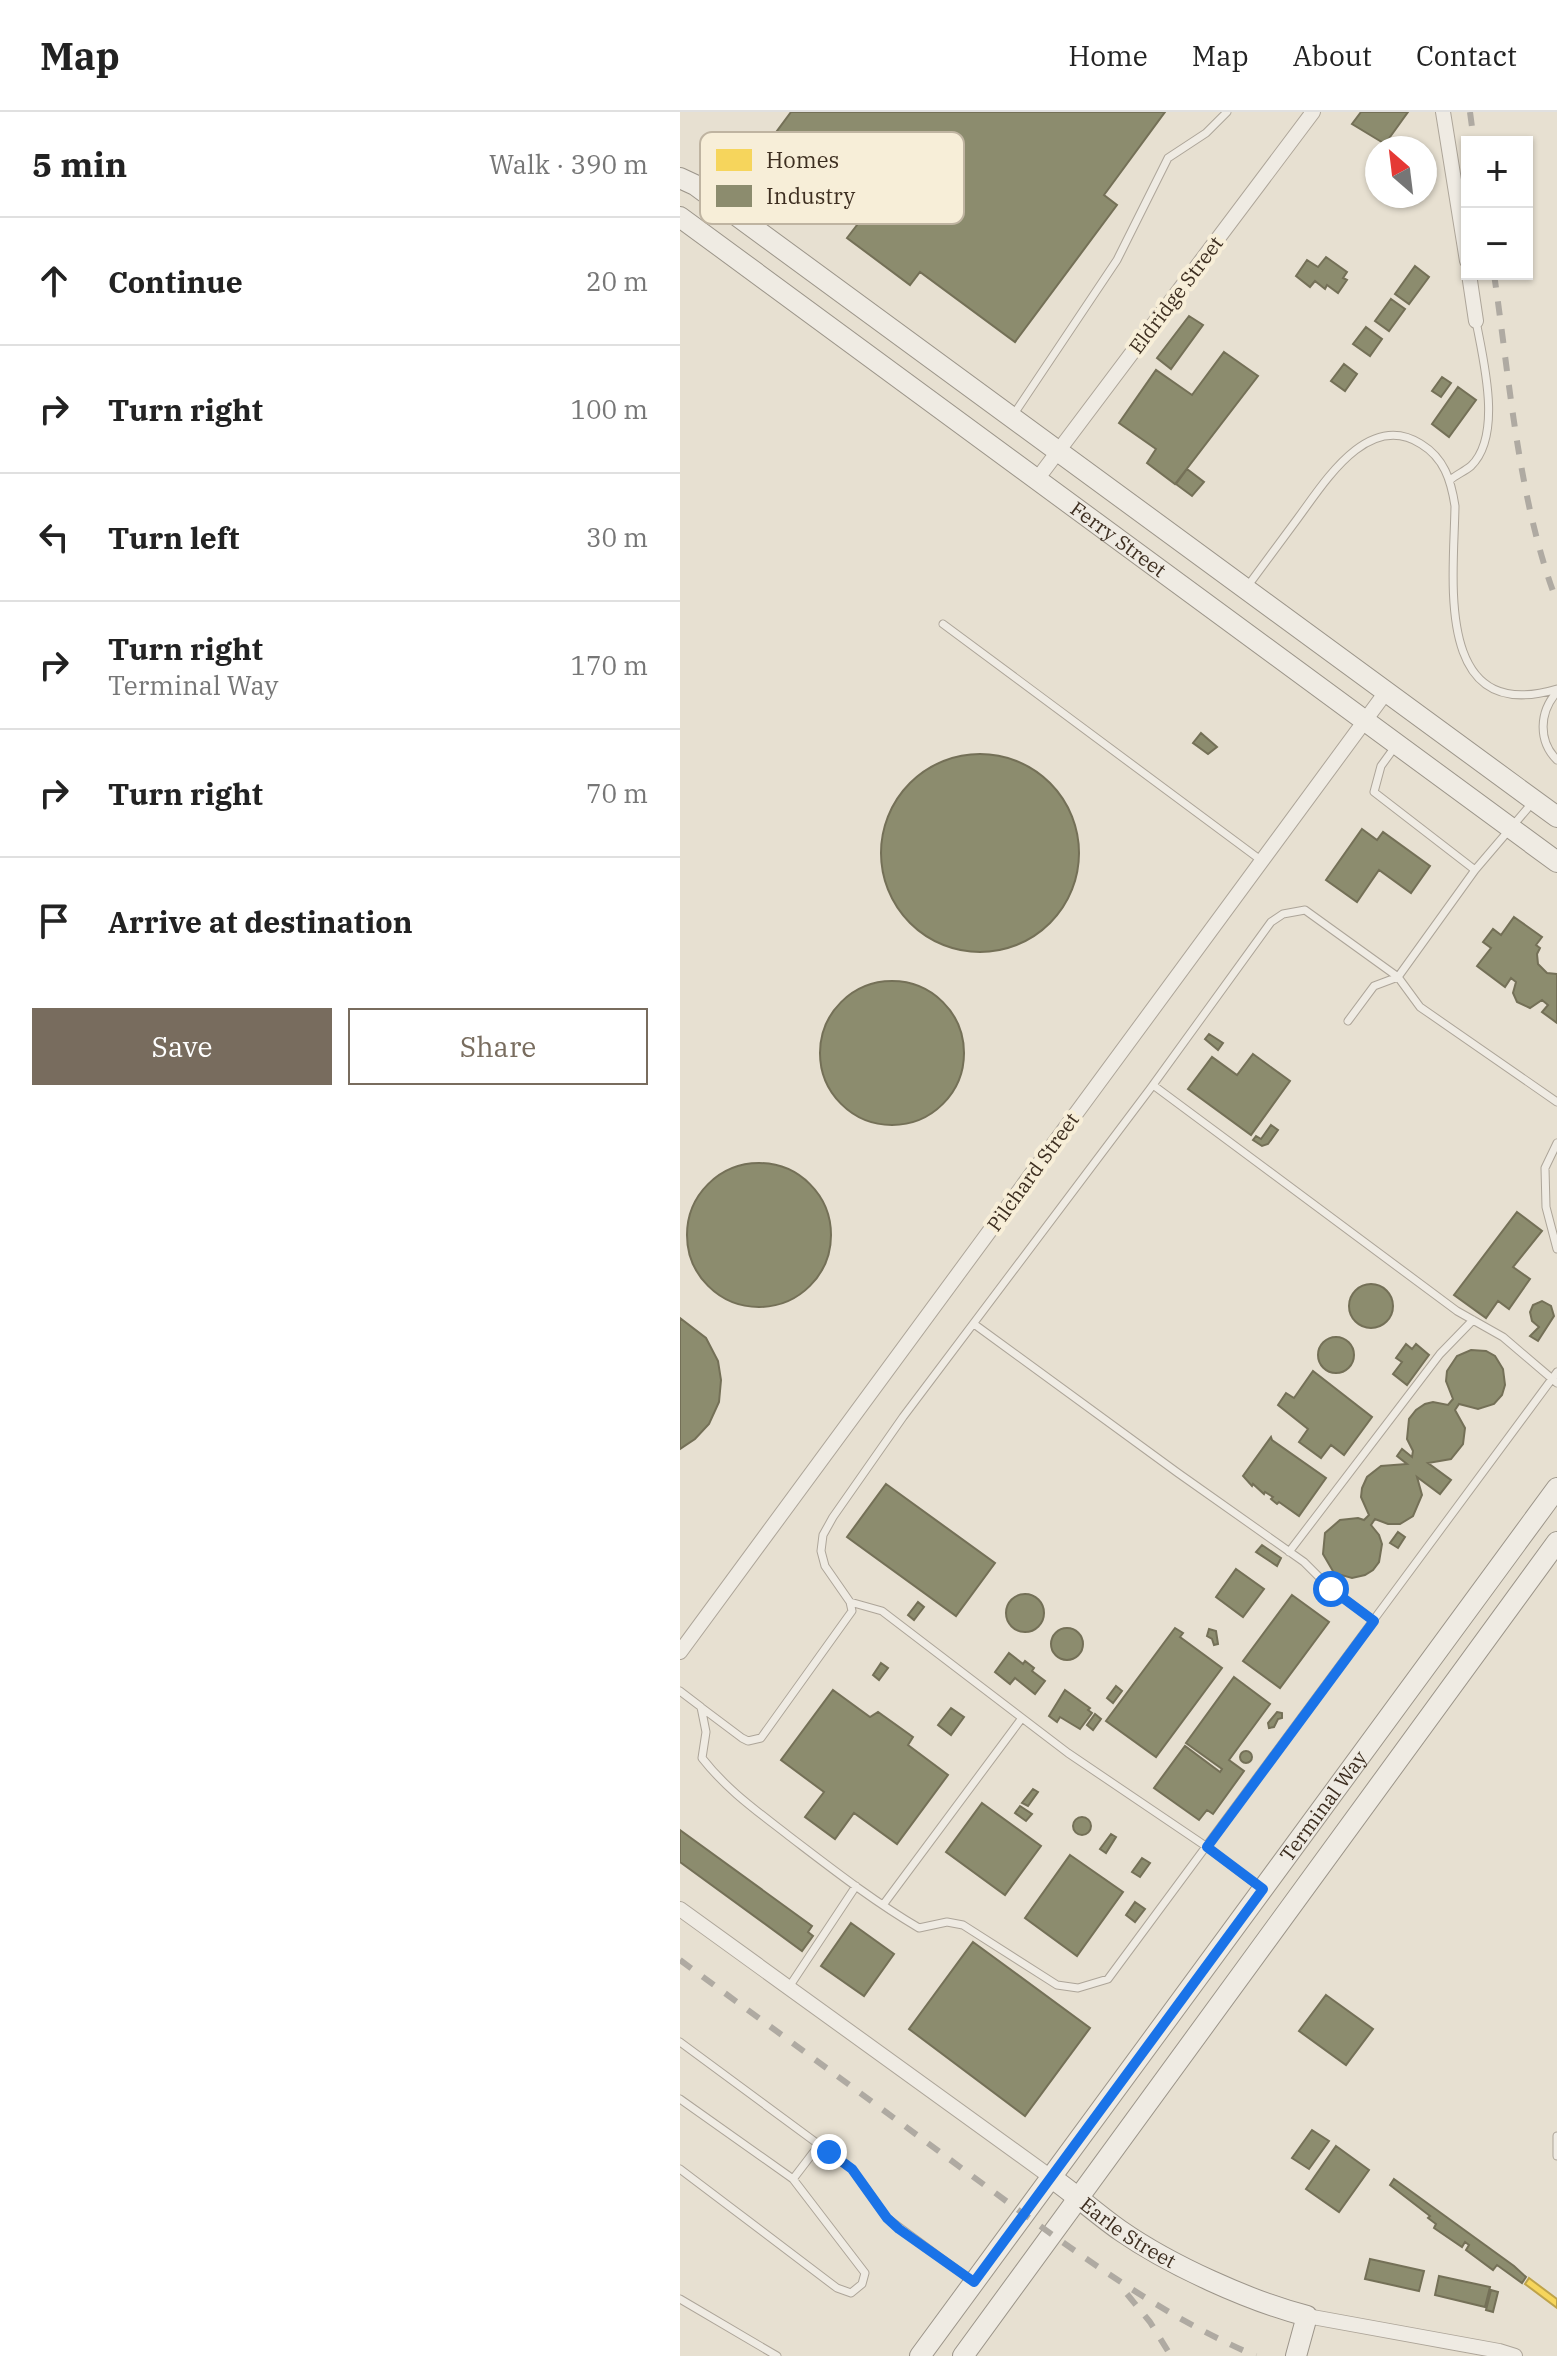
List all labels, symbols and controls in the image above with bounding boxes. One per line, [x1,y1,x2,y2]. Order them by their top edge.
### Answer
text: Map [40,31,120,80]
text: Home [1068,37,1148,74]
text: Map [1192,37,1249,74]
text: About [1293,37,1372,74]
text: Contact [1416,37,1517,74]
legend [700,132,964,224]
north arrow [1365,136,1437,208]
map controls [1461,136,1533,280]
button: + [1461,136,1533,208]
text: 5 min [32,142,127,186]
text: Homes [766,145,839,174]
text: Walk · 390 m [489,147,648,181]
text: Industry [766,181,855,210]
button: − [1461,208,1533,280]
street label: Eldridge Street [1123,230,1229,359]
icon: ahead [32,259,76,303]
text: Continue [108,262,243,301]
text: 20 m [586,264,648,298]
icon: right [32,387,76,431]
text: Turn right [108,390,263,429]
text: 100 m [570,392,648,426]
street label: Ferry Street [1065,495,1172,583]
icon: left [32,515,76,559]
text: Turn left [108,518,240,557]
text: 30 m [586,520,648,554]
text: Turn right [108,629,263,668]
icon: right [32,643,76,687]
text: 170 m [570,648,648,682]
text: Terminal Way [108,668,278,702]
icon: right [32,771,76,815]
text: Turn right [108,774,263,813]
text: 70 m [586,776,648,810]
icon: arrive [32,899,76,943]
text: Arrive at destination [108,902,413,941]
button: Save [32,1008,332,1085]
button: Share [348,1008,648,1085]
street label: Pilchard Street [980,1107,1085,1236]
route start [1313,1571,1349,1607]
street label: Terminal Way [1273,1745,1373,1867]
route end [811,2134,847,2170]
street label: Earle Street [1075,2191,1181,2274]

